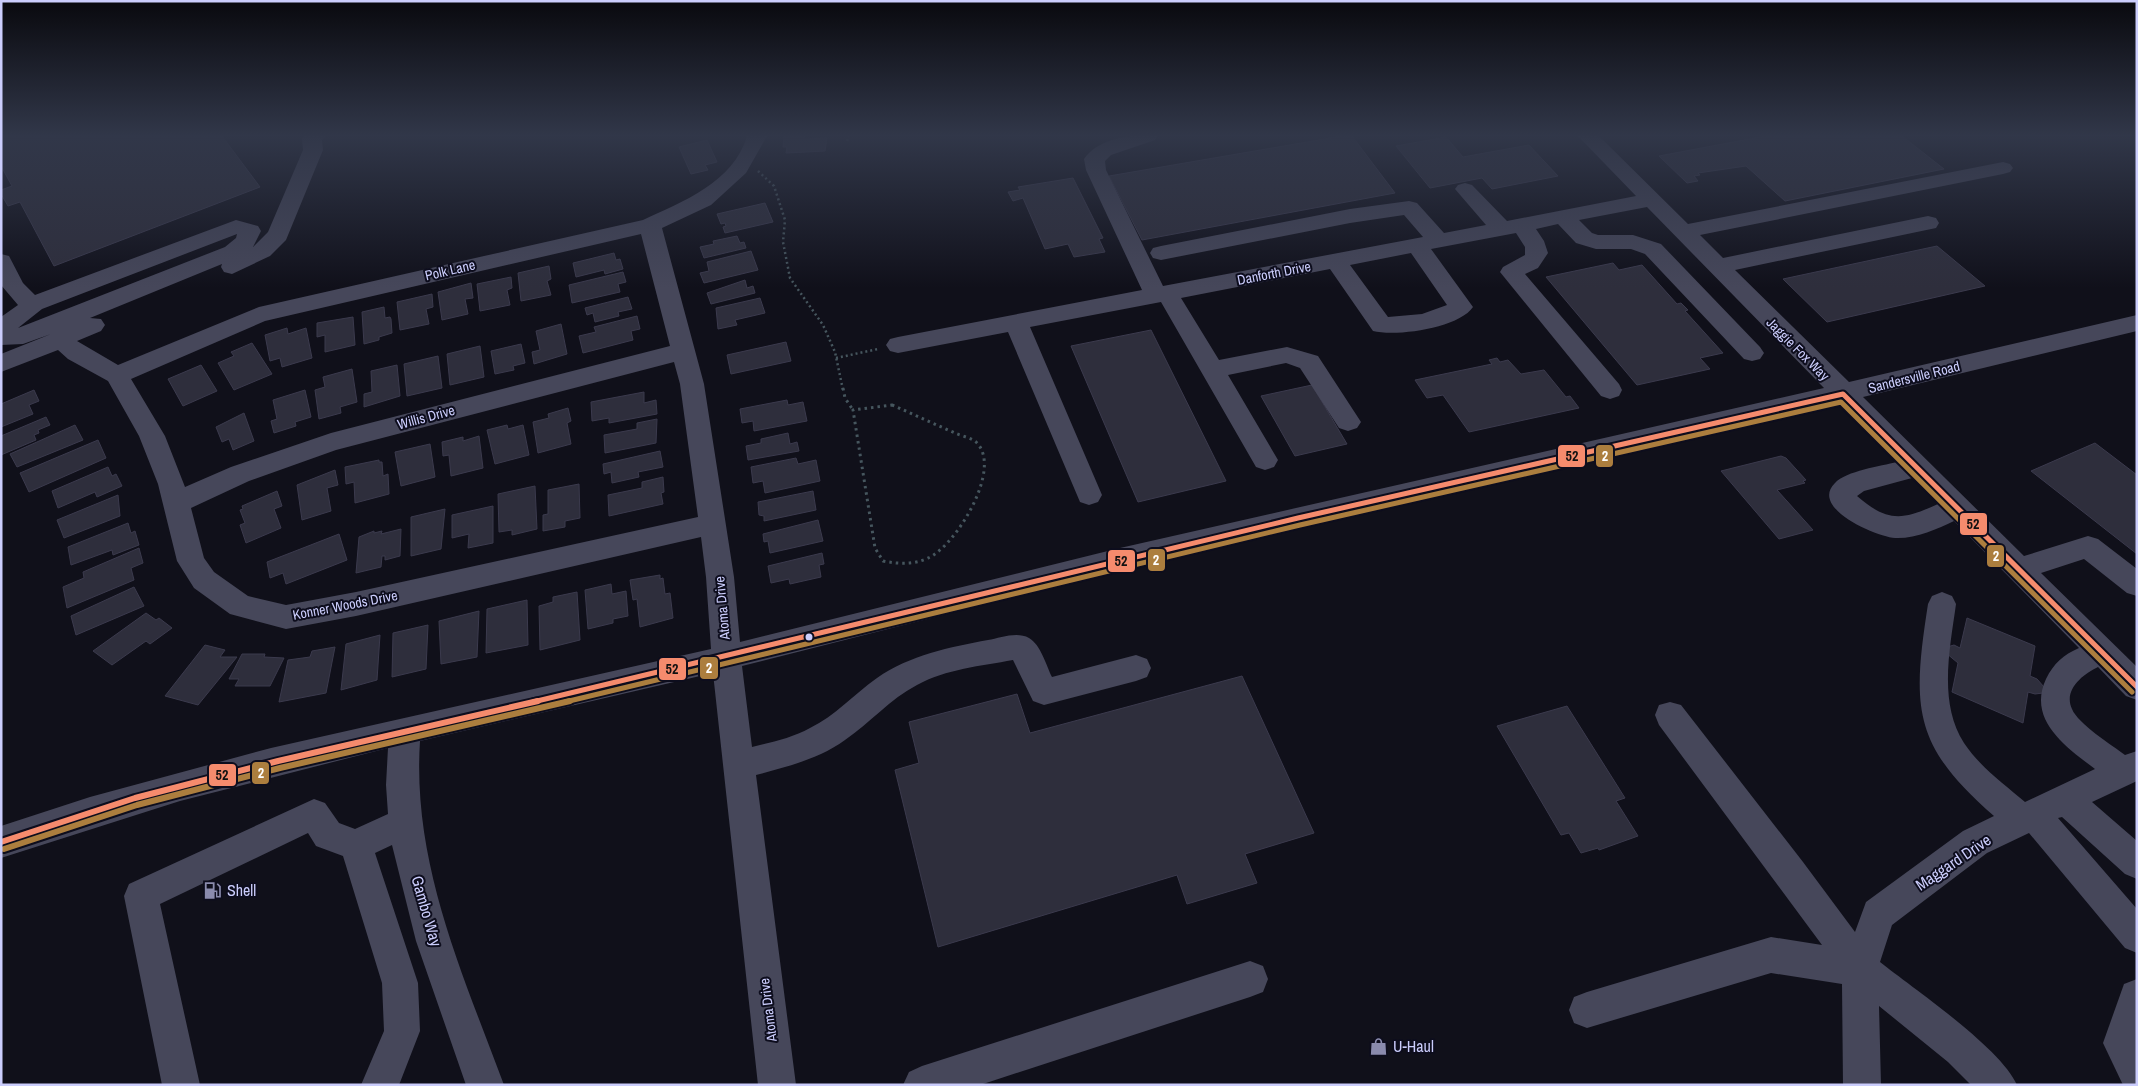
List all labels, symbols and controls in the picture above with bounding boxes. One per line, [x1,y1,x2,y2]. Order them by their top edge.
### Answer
street label: Polk Lane [423,255,477,285]
street label: Danforth Drive [1236,257,1312,289]
street label: Jaggie Fox Way [1763,314,1834,385]
street label: Sandersville Road [1866,357,1962,397]
street label: Willis Drive [395,401,457,433]
line badge: 52 [1557,444,1586,468]
line badge: 2 [1595,444,1614,468]
text: 52 [1566,447,1578,465]
text: 2 [1602,447,1608,465]
line badge: 52 [1959,512,1988,536]
text: 52 [1967,515,1979,533]
line badge: 2 [1986,544,2005,568]
text: 2 [1993,547,1999,565]
line badge: 2 [1147,548,1166,572]
line badge: 52 [1107,549,1136,573]
text: 2 [1153,551,1159,569]
text: 52 [1115,552,1127,570]
street label: Atoma Drive [710,575,734,642]
street label: Konner Woods Drive [291,586,399,624]
unlabelled marker [804,632,814,642]
line badge: 2 [699,656,719,680]
line badge: 52 [658,657,687,681]
text: 2 [706,659,712,677]
text: 52 [666,660,678,678]
line badge: 2 [251,761,270,785]
line badge: 52 [208,763,237,787]
text: 2 [258,764,264,782]
text: 52 [216,766,228,784]
street label: Maggard Drive [1911,829,1995,895]
street label: Gambo Way [406,873,448,949]
place label: Shell [227,879,256,901]
fuel station icon: Shell [203,880,223,900]
street label: Atoma Drive [755,977,781,1044]
place label: U-Haul [1393,1035,1434,1057]
shop icon: U-Haul [1369,1036,1389,1056]

